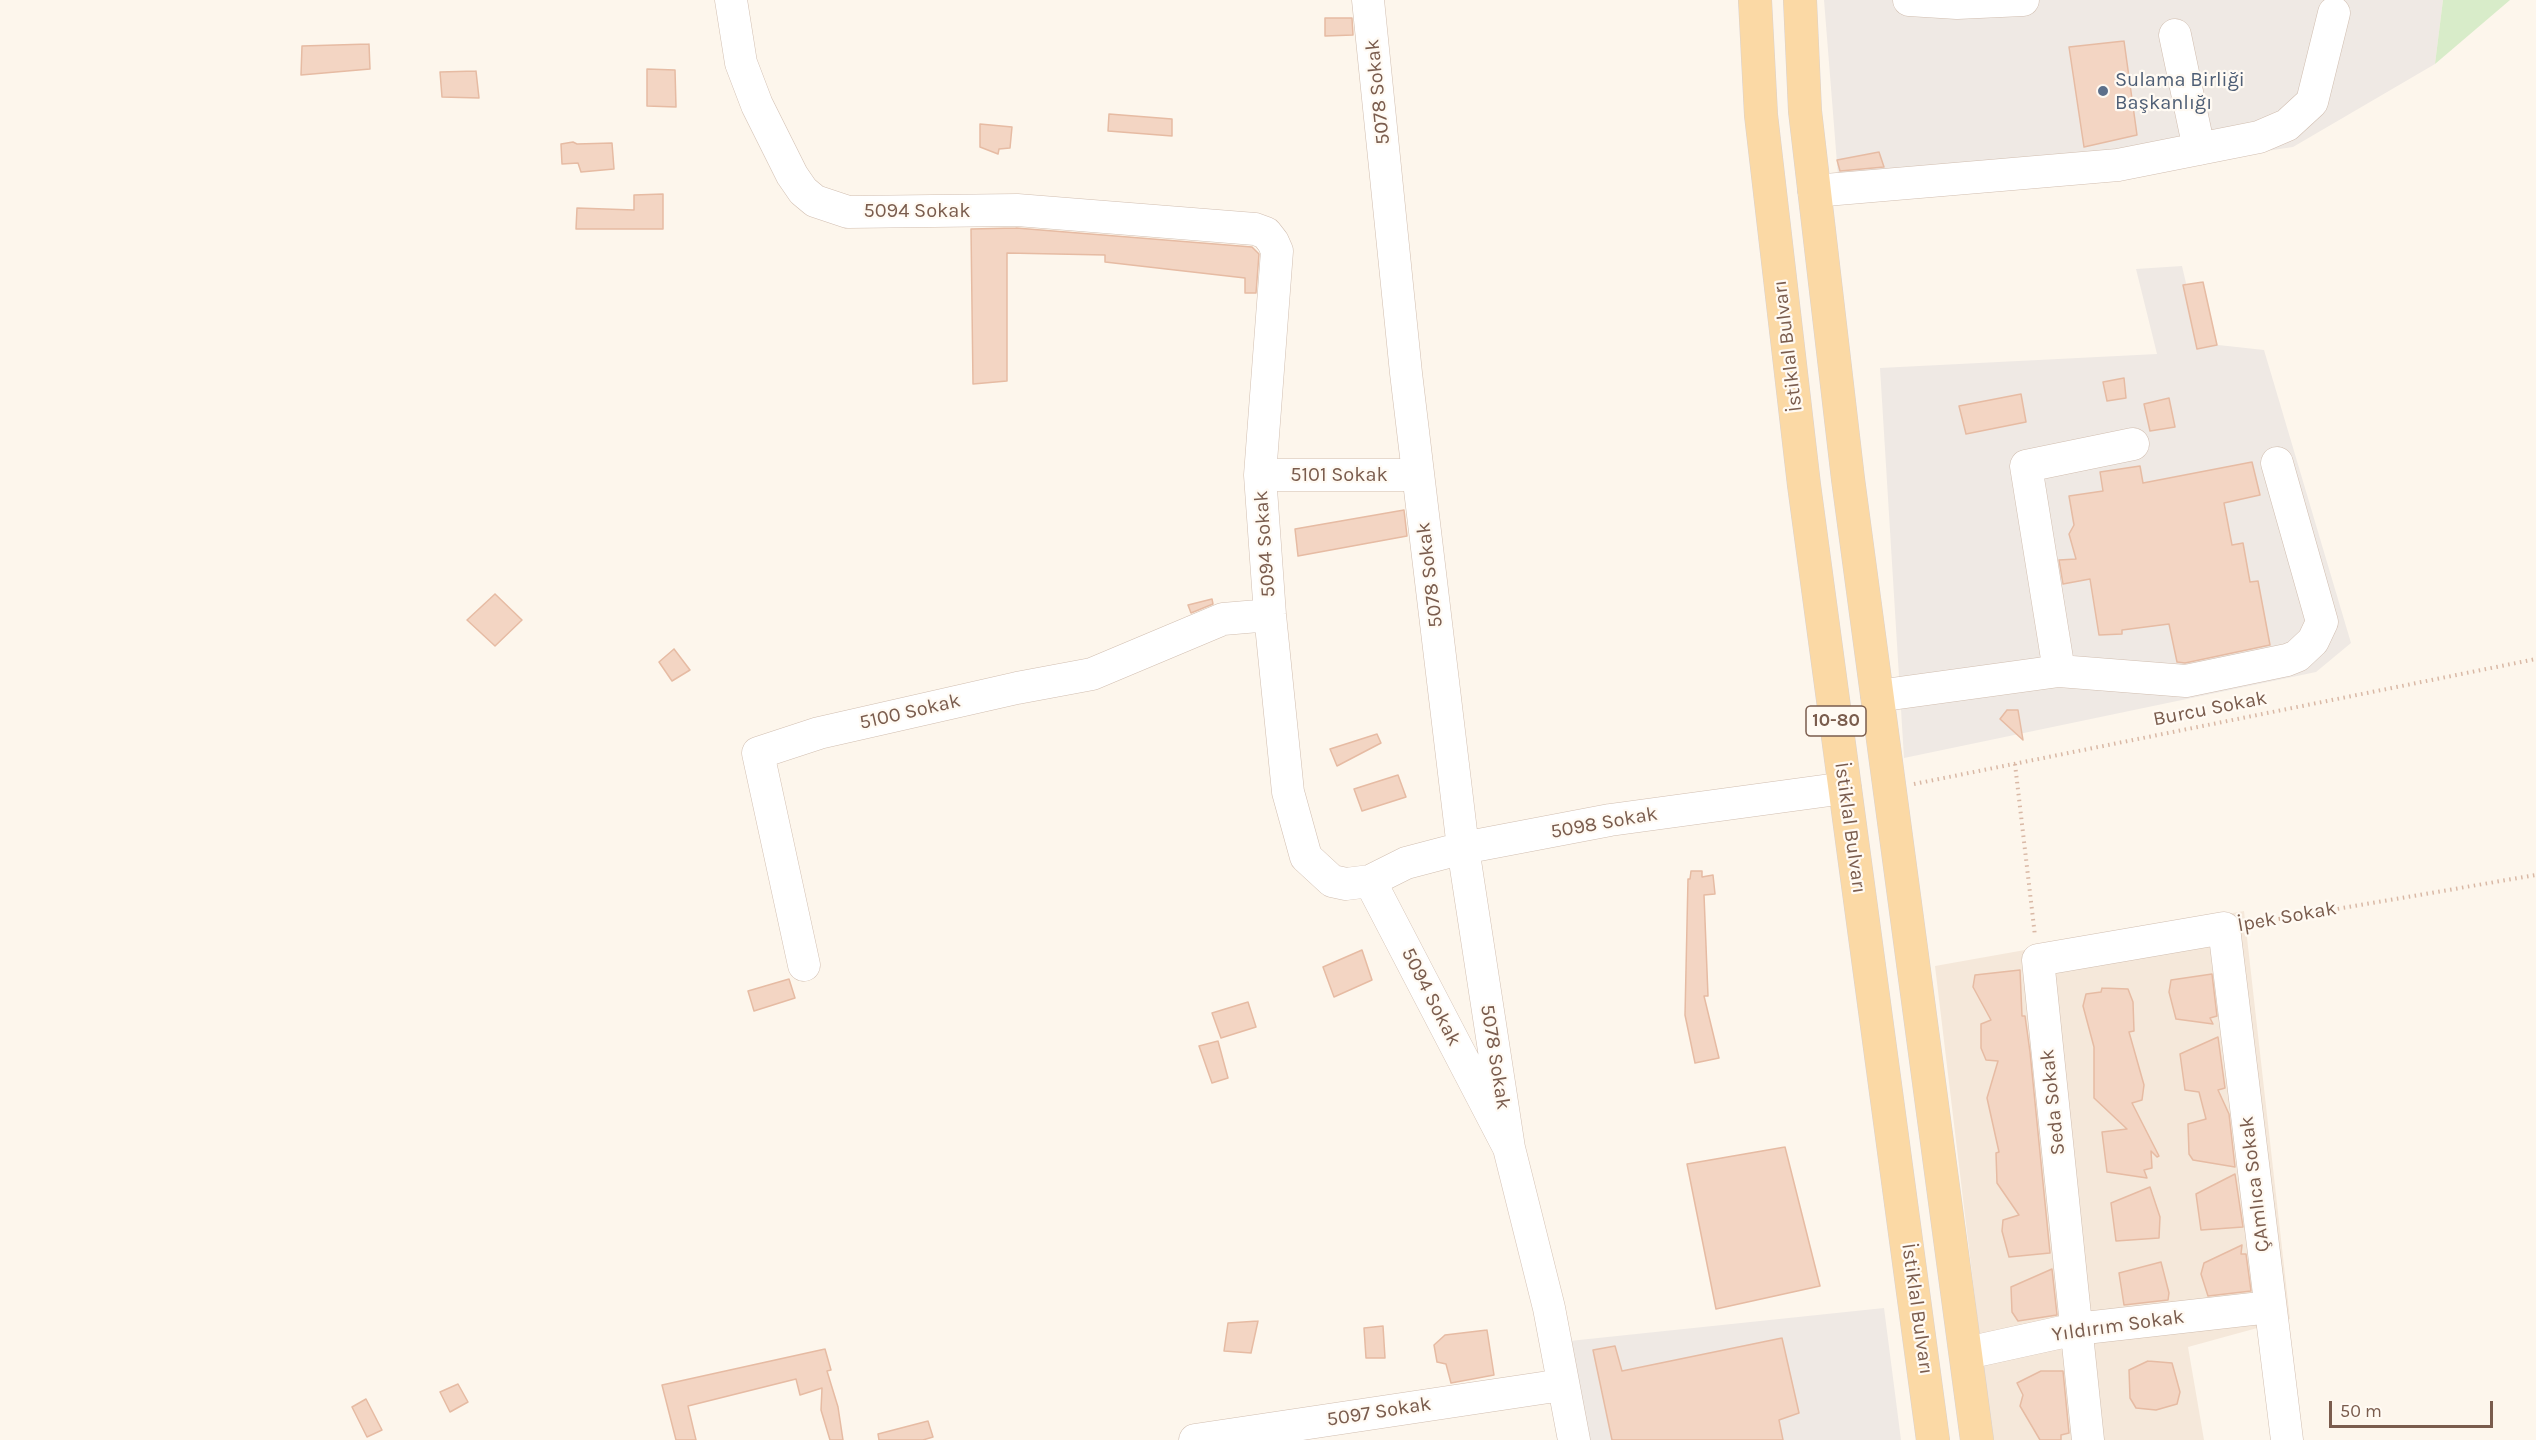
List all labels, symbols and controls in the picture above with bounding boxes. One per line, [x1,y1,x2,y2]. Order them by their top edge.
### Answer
street label: 5078 Sokak [1361,38,1395,146]
place label: Sulama Birliği Başkanlığı [2115,68,2245,115]
marker: Sulama Birliği Başkanlığı [2096,84,2110,98]
street label: 5094 Sokak [863,199,971,223]
street label: İstiklal Bulvarı [1768,279,1808,413]
street label: 5101 Sokak [1290,463,1388,487]
street label: 5094 Sokak [1249,490,1281,598]
street label: 5078 Sokak [1412,521,1448,629]
street label: Burcu Sokak [2151,686,2269,732]
street label: 5100 Sokak [857,689,963,735]
road number: 10-80 [1806,706,1866,736]
street label: İstiklal Bulvarı [1829,761,1871,895]
street label: 5098 Sokak [1549,802,1659,844]
street label: İpek Sokak [2236,896,2338,938]
street label: 5094 Sokak [1396,944,1466,1050]
street label: 5078 Sokak [1475,1003,1515,1111]
street label: Seda Sokak [2035,1048,2071,1156]
street label: ÇAmlıca Sokak [2235,1115,2275,1253]
street label: İstiklal Bulvarı [1896,1242,1938,1376]
street label: Yıldırım Sokak [2050,1305,2186,1347]
scale bar [2332,1389,2496,1427]
street label: 5097 Sokak [1325,1392,1433,1432]
text: 50 m [2340,1400,2382,1422]

